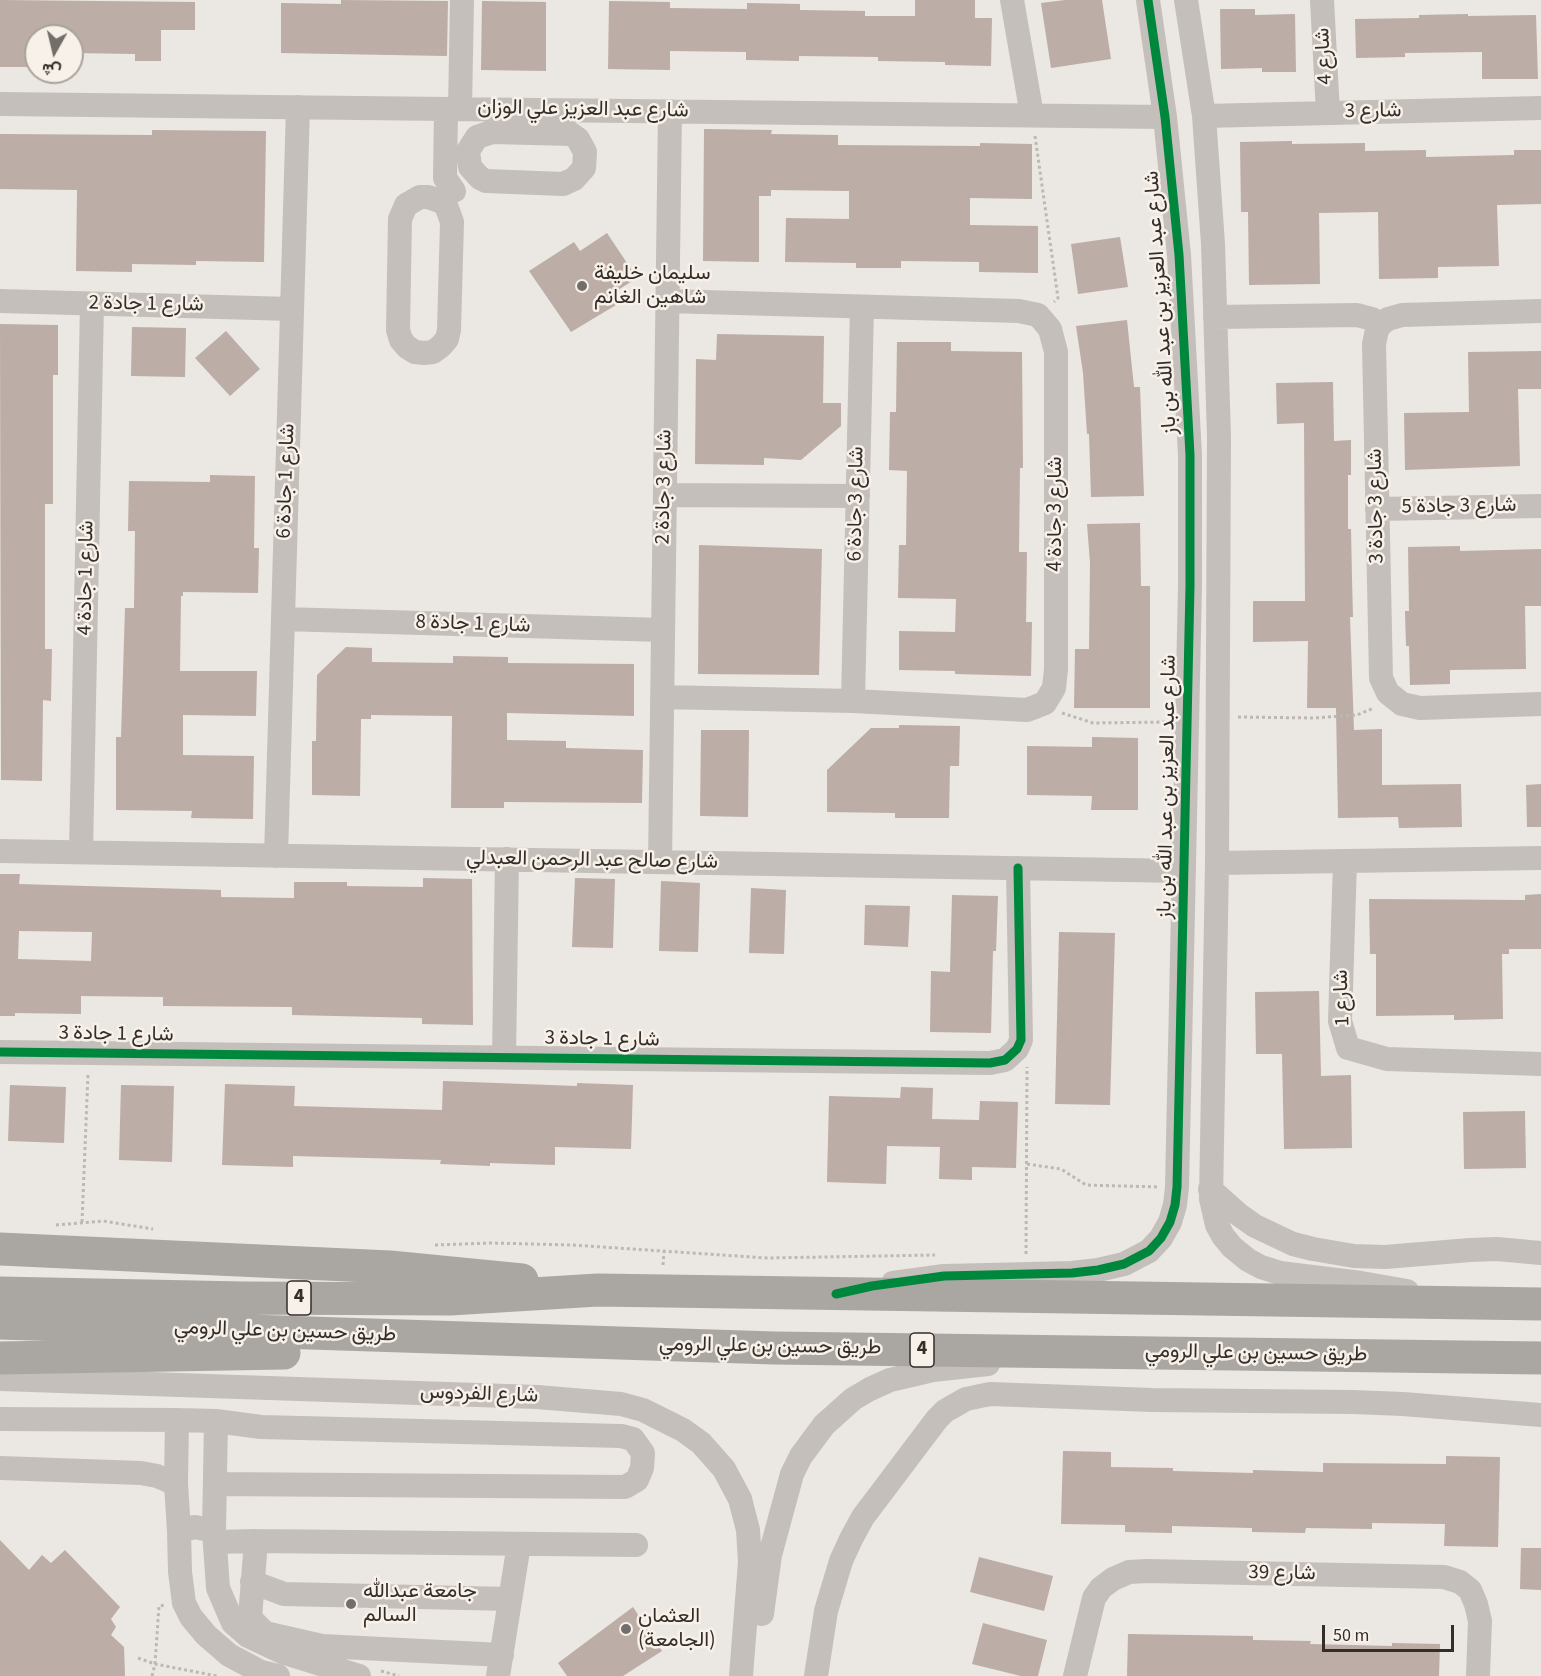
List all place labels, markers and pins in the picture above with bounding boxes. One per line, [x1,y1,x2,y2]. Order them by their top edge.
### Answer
place label: سليمان خليفة شاهين الغانم [594,261,711,311]
marker: سليمان خليفة شاهين الغانم [575,279,589,293]
place label: جامعة عبدالله السالم [363,1579,477,1629]
marker: جامعة عبدالله السالم [344,1597,358,1611]
place label: العثمان (الجامعة) [638,1604,716,1654]
marker: العثمان (الجامعة) [619,1622,633,1636]

